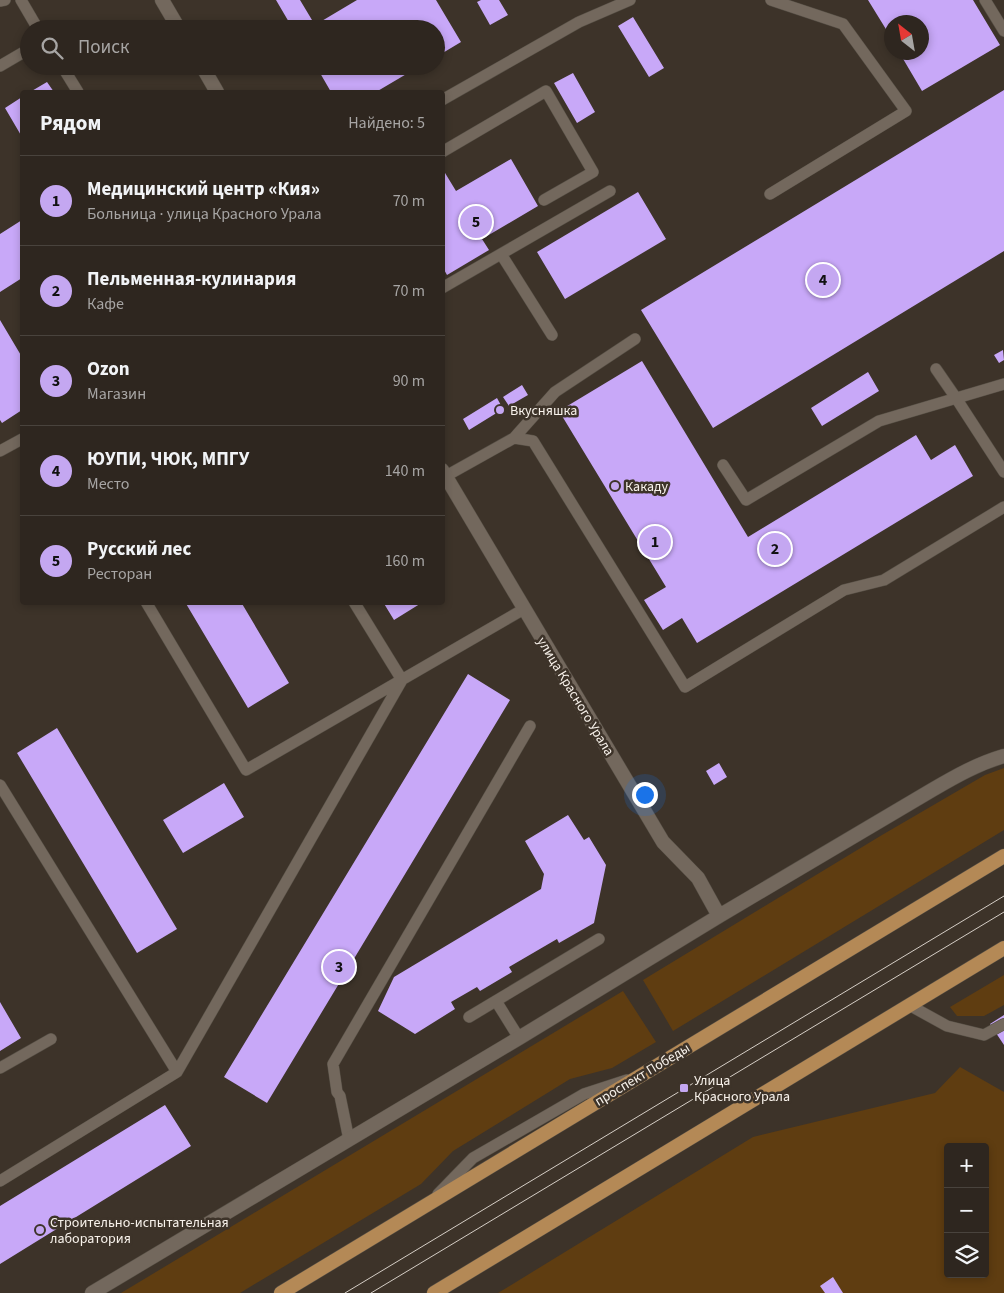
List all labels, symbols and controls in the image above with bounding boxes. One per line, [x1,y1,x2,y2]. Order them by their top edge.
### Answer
north arrow [884,15,929,60]
search box [20,20,445,75]
icon: search [38,34,66,62]
text: Поиск [78,34,129,61]
text: Рядом [40,108,101,138]
text: Найдено: 5 [348,112,425,134]
text: Медицинский центр «Кия» [87,176,320,203]
text: 1 [52,190,60,212]
text: 70 m [393,190,425,212]
text: Больница · улица Красного Урала [87,203,322,225]
pin: 5 [460,203,492,241]
pin: 4 [807,261,839,299]
text: Пельменная-кулинария [87,266,296,293]
text: 2 [52,280,60,302]
text: 70 m [393,280,425,302]
text: Кафе [87,293,124,315]
text: Ozon [87,356,130,383]
text: 3 [52,370,60,392]
text: 90 m [393,370,425,392]
text: Магазин [87,383,146,405]
place label: Вкусняшка [510,401,577,421]
marker: Вкусняшка [494,404,506,416]
text: ЮУПИ, ЧЮК, МПГУ [87,446,249,473]
text: 4 [52,460,60,482]
text: 140 m [385,460,425,482]
text: Место [87,473,130,495]
place label: Какаду [625,477,668,497]
marker: Какаду [609,480,621,492]
pin: 1 [639,523,671,561]
pin: 2 [759,530,791,568]
text: Русский лес [87,536,191,563]
text: 5 [52,550,60,572]
text: 160 m [385,550,425,572]
text: Ресторан [87,563,152,585]
street label: улица Красного Урала [532,633,619,760]
your location [632,782,658,808]
pin: 3 [323,948,355,986]
street label: проспект Победы [591,1038,694,1111]
place label: Улица Красного Урала [694,1071,790,1107]
marker: Улица Красного Урала [678,1082,690,1094]
map controls [944,1143,989,1278]
button: + [944,1143,989,1188]
button: − [944,1188,989,1233]
place label: Строительно-испытательная лаборатория [50,1213,229,1249]
marker: Строительно-испытательная лаборатория [34,1224,46,1236]
button: layers [944,1233,989,1278]

